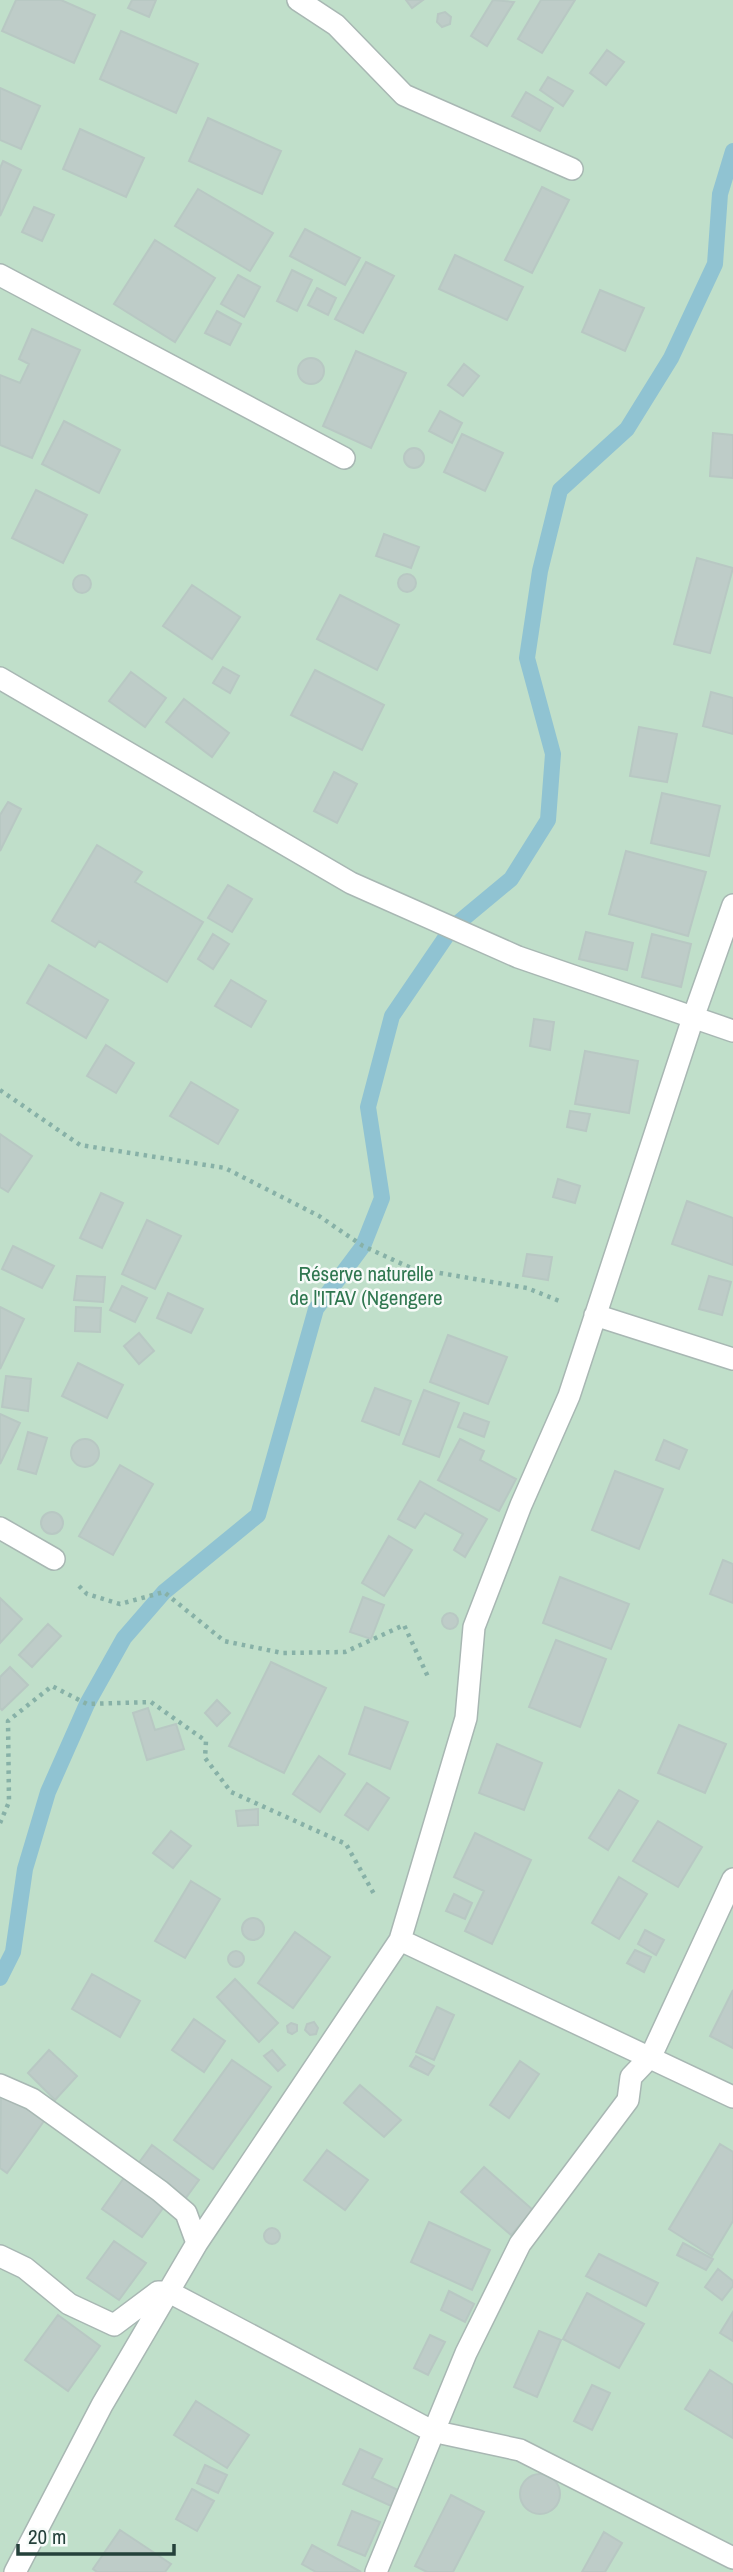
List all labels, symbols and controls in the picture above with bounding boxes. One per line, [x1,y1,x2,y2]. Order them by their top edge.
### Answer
park label: Réserve naturelle de l'ITAV (Ngengere [290,1259,442,1312]
scale bar [18,2512,173,2556]
text: 20 m [28,2522,66,2551]

